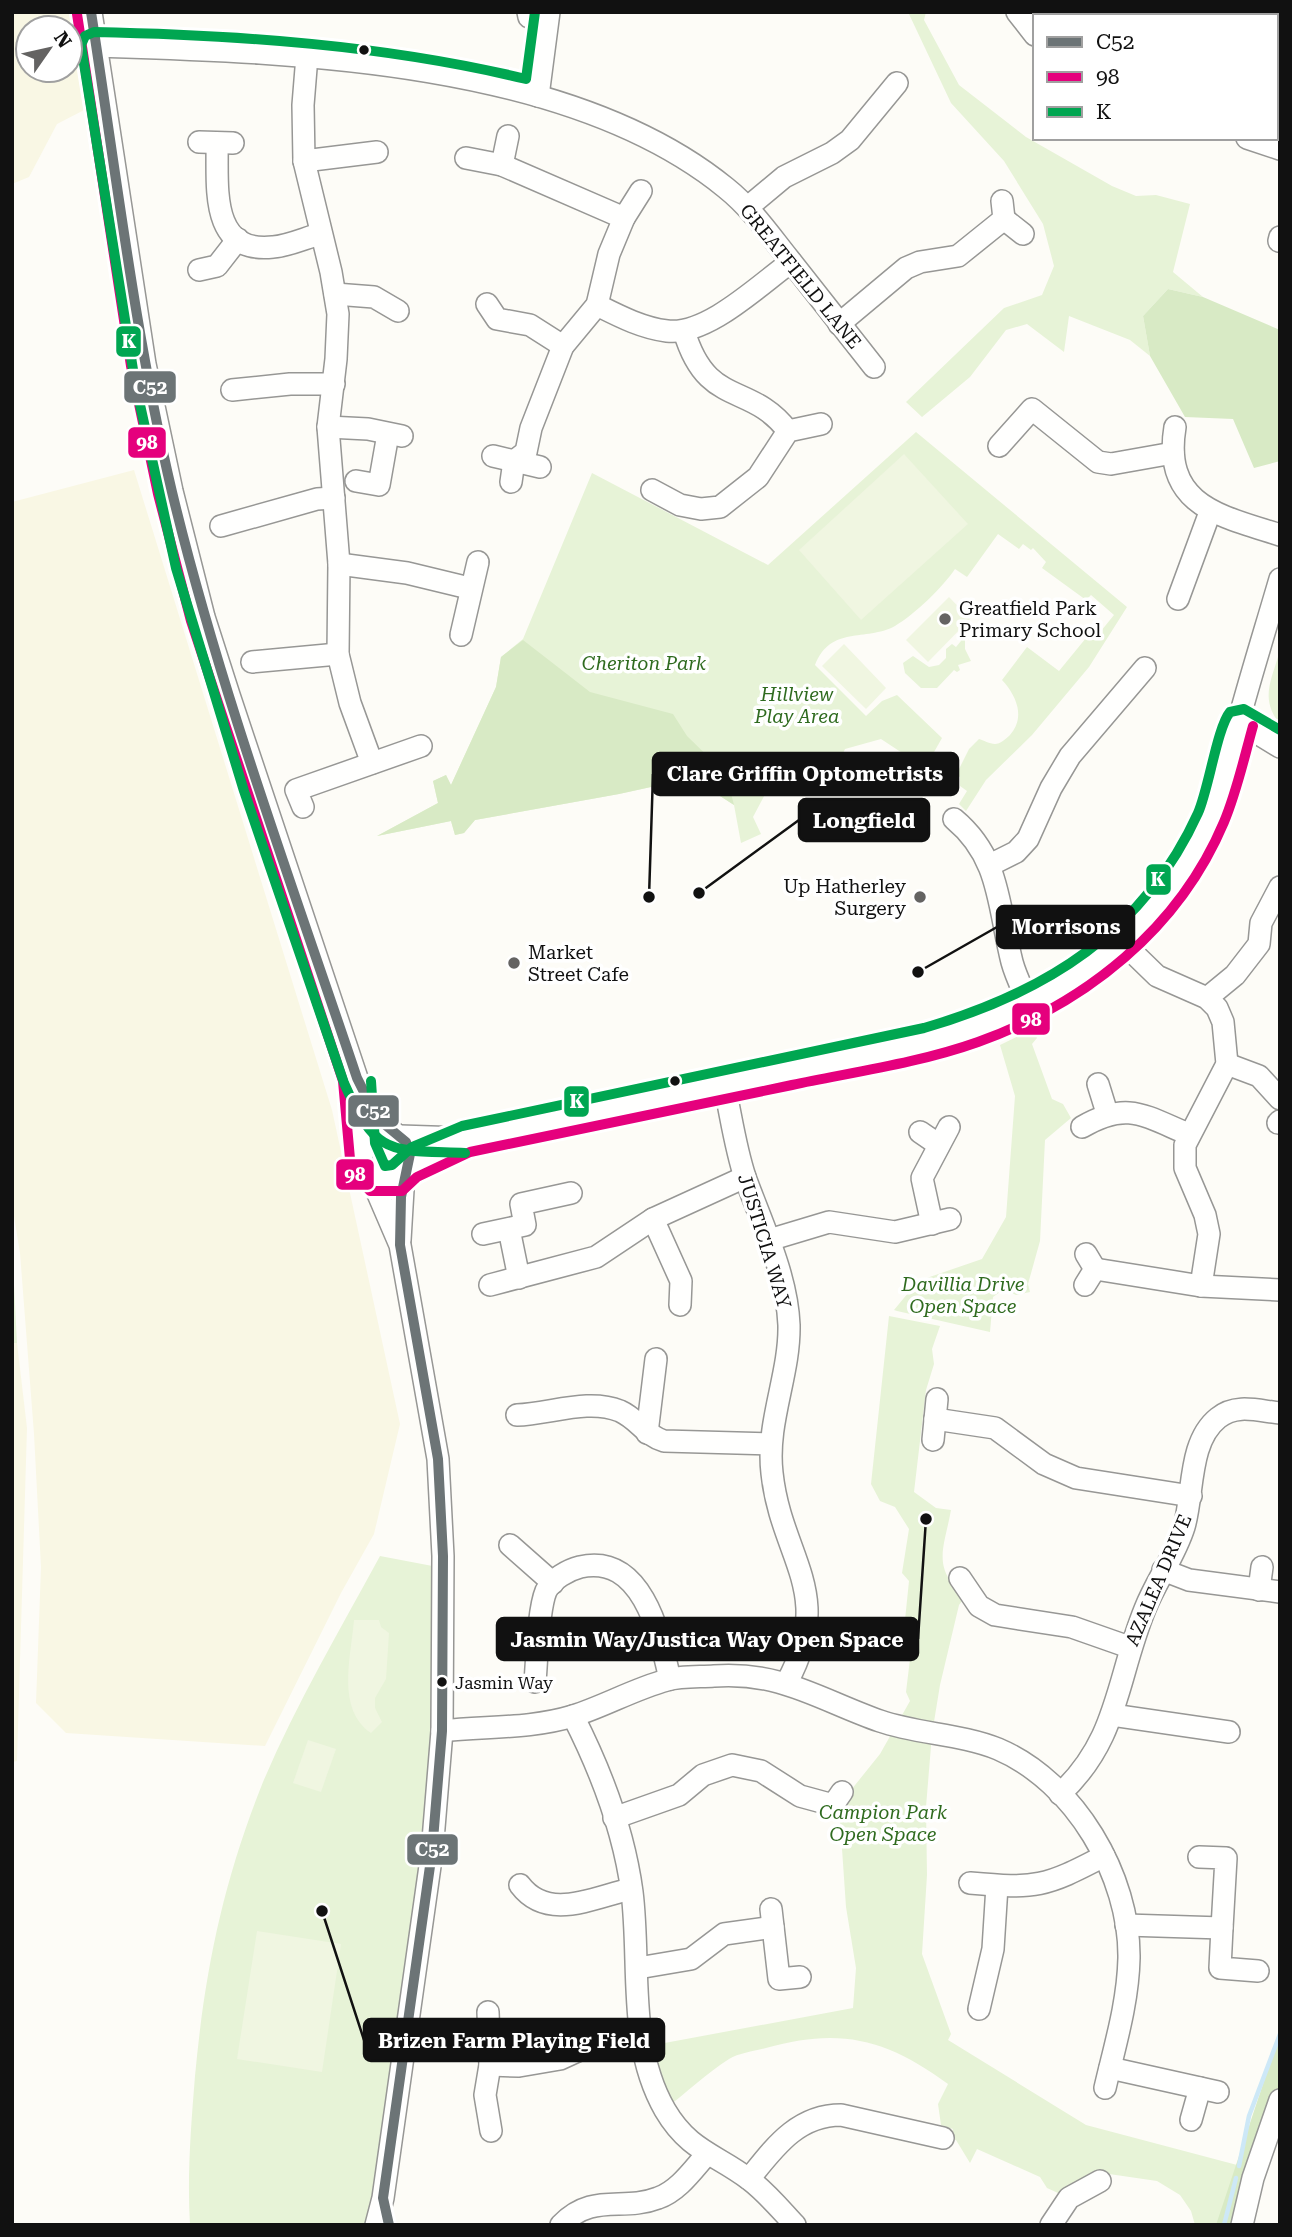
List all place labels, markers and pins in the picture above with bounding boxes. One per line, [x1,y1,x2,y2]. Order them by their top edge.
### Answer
unlabelled marker [357,43,371,57]
place label: Greatfield Park Primary School [959,597,1101,642]
marker: Greatfield Park Primary School [937,611,953,627]
callout: Clare Griffin Optometrists [653,753,958,795]
callout: Longfield [799,799,929,841]
place label: Up Hatherley Surgery [783,875,907,920]
marker: Up Hatherley Surgery [912,889,928,905]
callout: Morrisons [997,906,1134,948]
place label: Market Street Cafe [528,941,629,986]
marker: Market Street Cafe [506,955,522,971]
unlabelled marker [668,1074,682,1088]
callout: Jasmin Way/Justica Way Open Space [497,1618,918,1660]
place label: Jasmin Way [455,1673,553,1693]
marker: Jasmin Way [435,1675,449,1689]
callout: Brizen Farm Playing Field [364,2019,664,2061]

